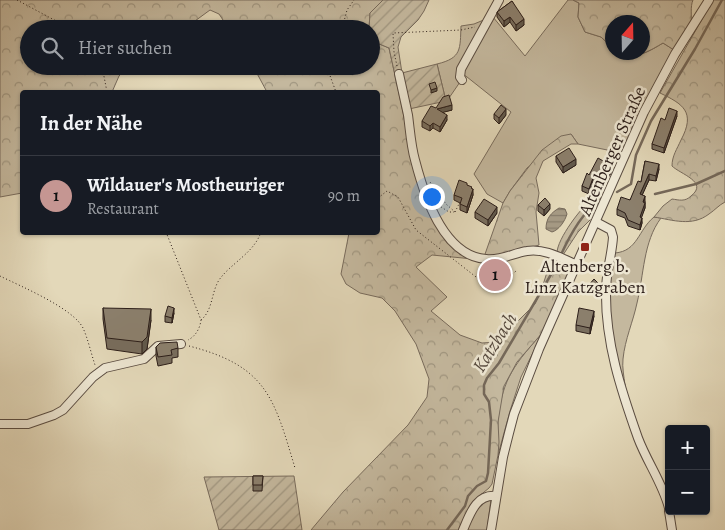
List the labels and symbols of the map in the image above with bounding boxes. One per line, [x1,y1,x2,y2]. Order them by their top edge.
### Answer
north arrow [605,15,650,60]
street label: Altenberger Straße [572,82,651,220]
your location [419,184,445,210]
marker: Altenberg b. Linz Katzgraben [579,241,591,253]
place label: Altenberg b. Linz Katzgraben [525,254,646,299]
pin: 1 [479,256,511,294]
water label: Katzbach [466,308,523,377]

